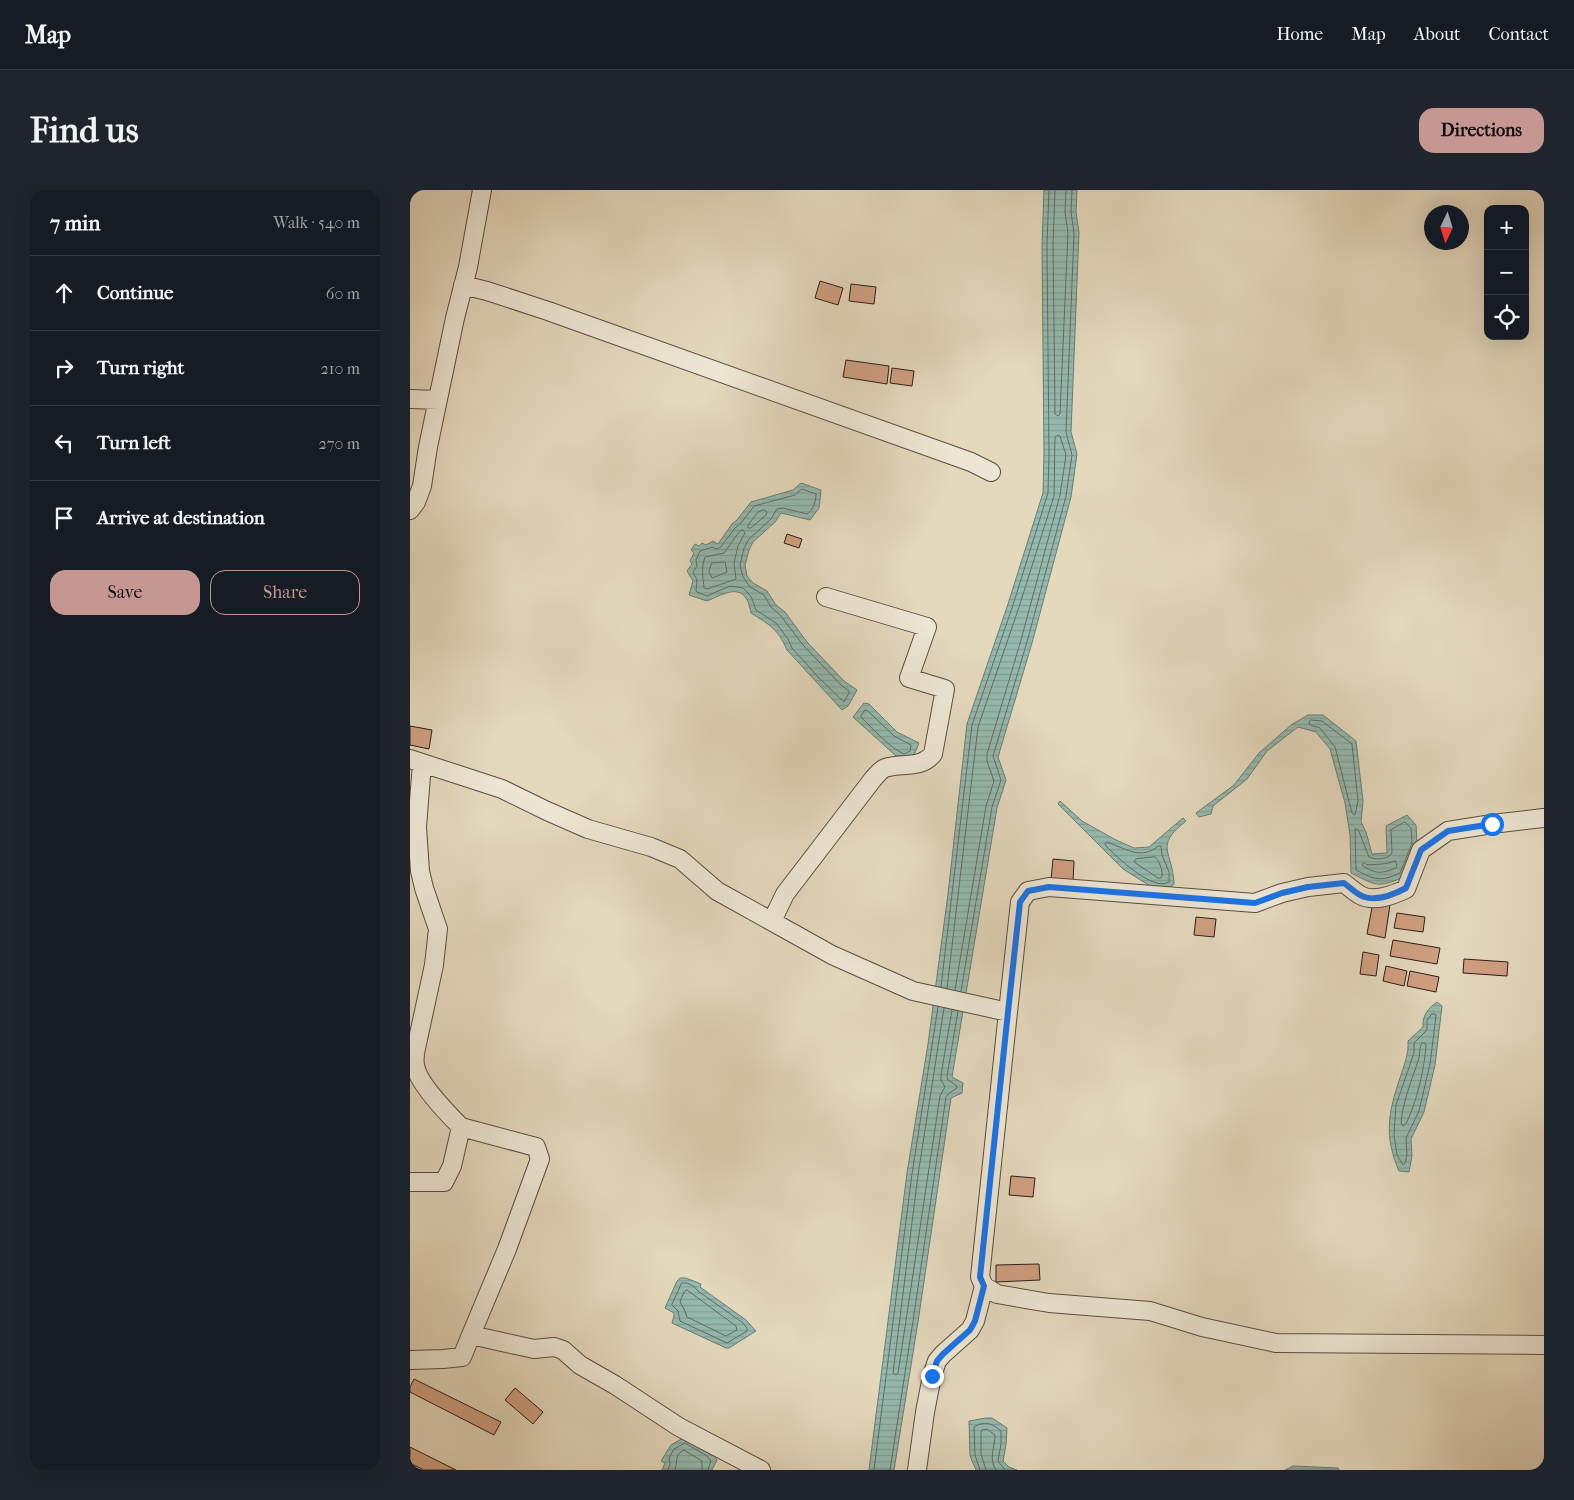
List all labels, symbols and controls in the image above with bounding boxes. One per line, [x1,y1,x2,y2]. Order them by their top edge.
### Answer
text: Map [25,21,71,49]
text: Home [1276,24,1323,45]
text: Map [1351,24,1386,45]
text: About [1414,24,1460,45]
text: Contact [1488,24,1549,45]
button: Directions [1419,108,1544,153]
text: Find us [30,110,139,151]
north arrow [1424,205,1469,250]
map controls [1484,205,1529,340]
button: + [1484,205,1529,250]
text: 7 min [50,211,101,235]
text: Walk · 540 m [273,213,360,232]
button: − [1484,250,1529,295]
icon: ahead [50,279,78,307]
text: Continue [97,282,173,304]
text: 60 m [326,284,360,303]
button: locate [1484,295,1529,340]
icon: right [50,354,78,382]
text: Turn right [97,357,184,379]
text: 210 m [321,359,360,378]
icon: left [50,429,78,457]
text: Turn left [97,432,171,454]
text: 270 m [319,434,360,453]
icon: arrive [50,504,78,532]
text: Arrive at destination [97,507,265,529]
button: Save [50,570,200,615]
button: Share [210,570,360,615]
route start [1481,813,1504,836]
route end [921,1365,944,1388]

